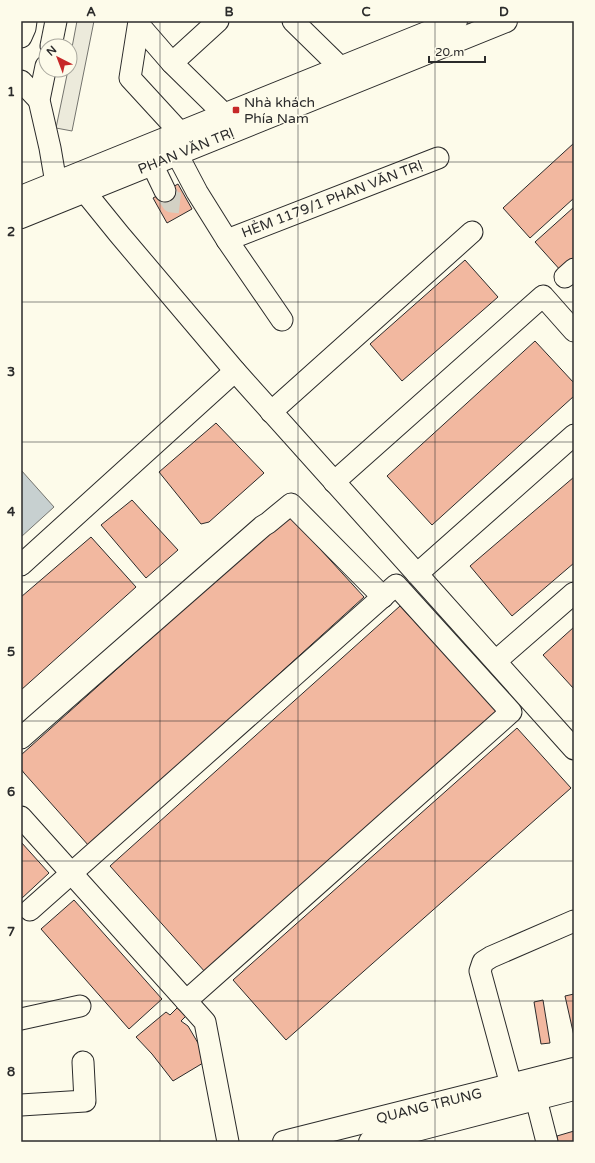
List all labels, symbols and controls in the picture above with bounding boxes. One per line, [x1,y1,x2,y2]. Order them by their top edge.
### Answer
text: A [86,4,96,20]
text: B [224,4,234,20]
text: C [361,4,371,20]
text: D [499,4,509,20]
north arrow [38,38,78,78]
scale bar [429,38,485,64]
text: N [44,43,59,59]
text: 20 m [435,45,464,59]
text: 1 [7,84,15,100]
place label: Nhà khách Phía Nam [244,94,315,127]
marker: Nhà khách Phía Nam [231,105,241,115]
street label: PHAN VĂN TRỊ [135,124,237,178]
street label: HẺM 1179/1 PHAN VĂN TRỊ [239,157,425,241]
text: 2 [7,224,15,240]
text: 3 [7,364,15,380]
text: 4 [7,504,16,520]
text: 5 [7,644,15,660]
text: 6 [7,784,15,800]
text: 7 [7,924,15,940]
text: 8 [7,1064,15,1080]
street label: QUANG TRUNG [374,1085,484,1127]

